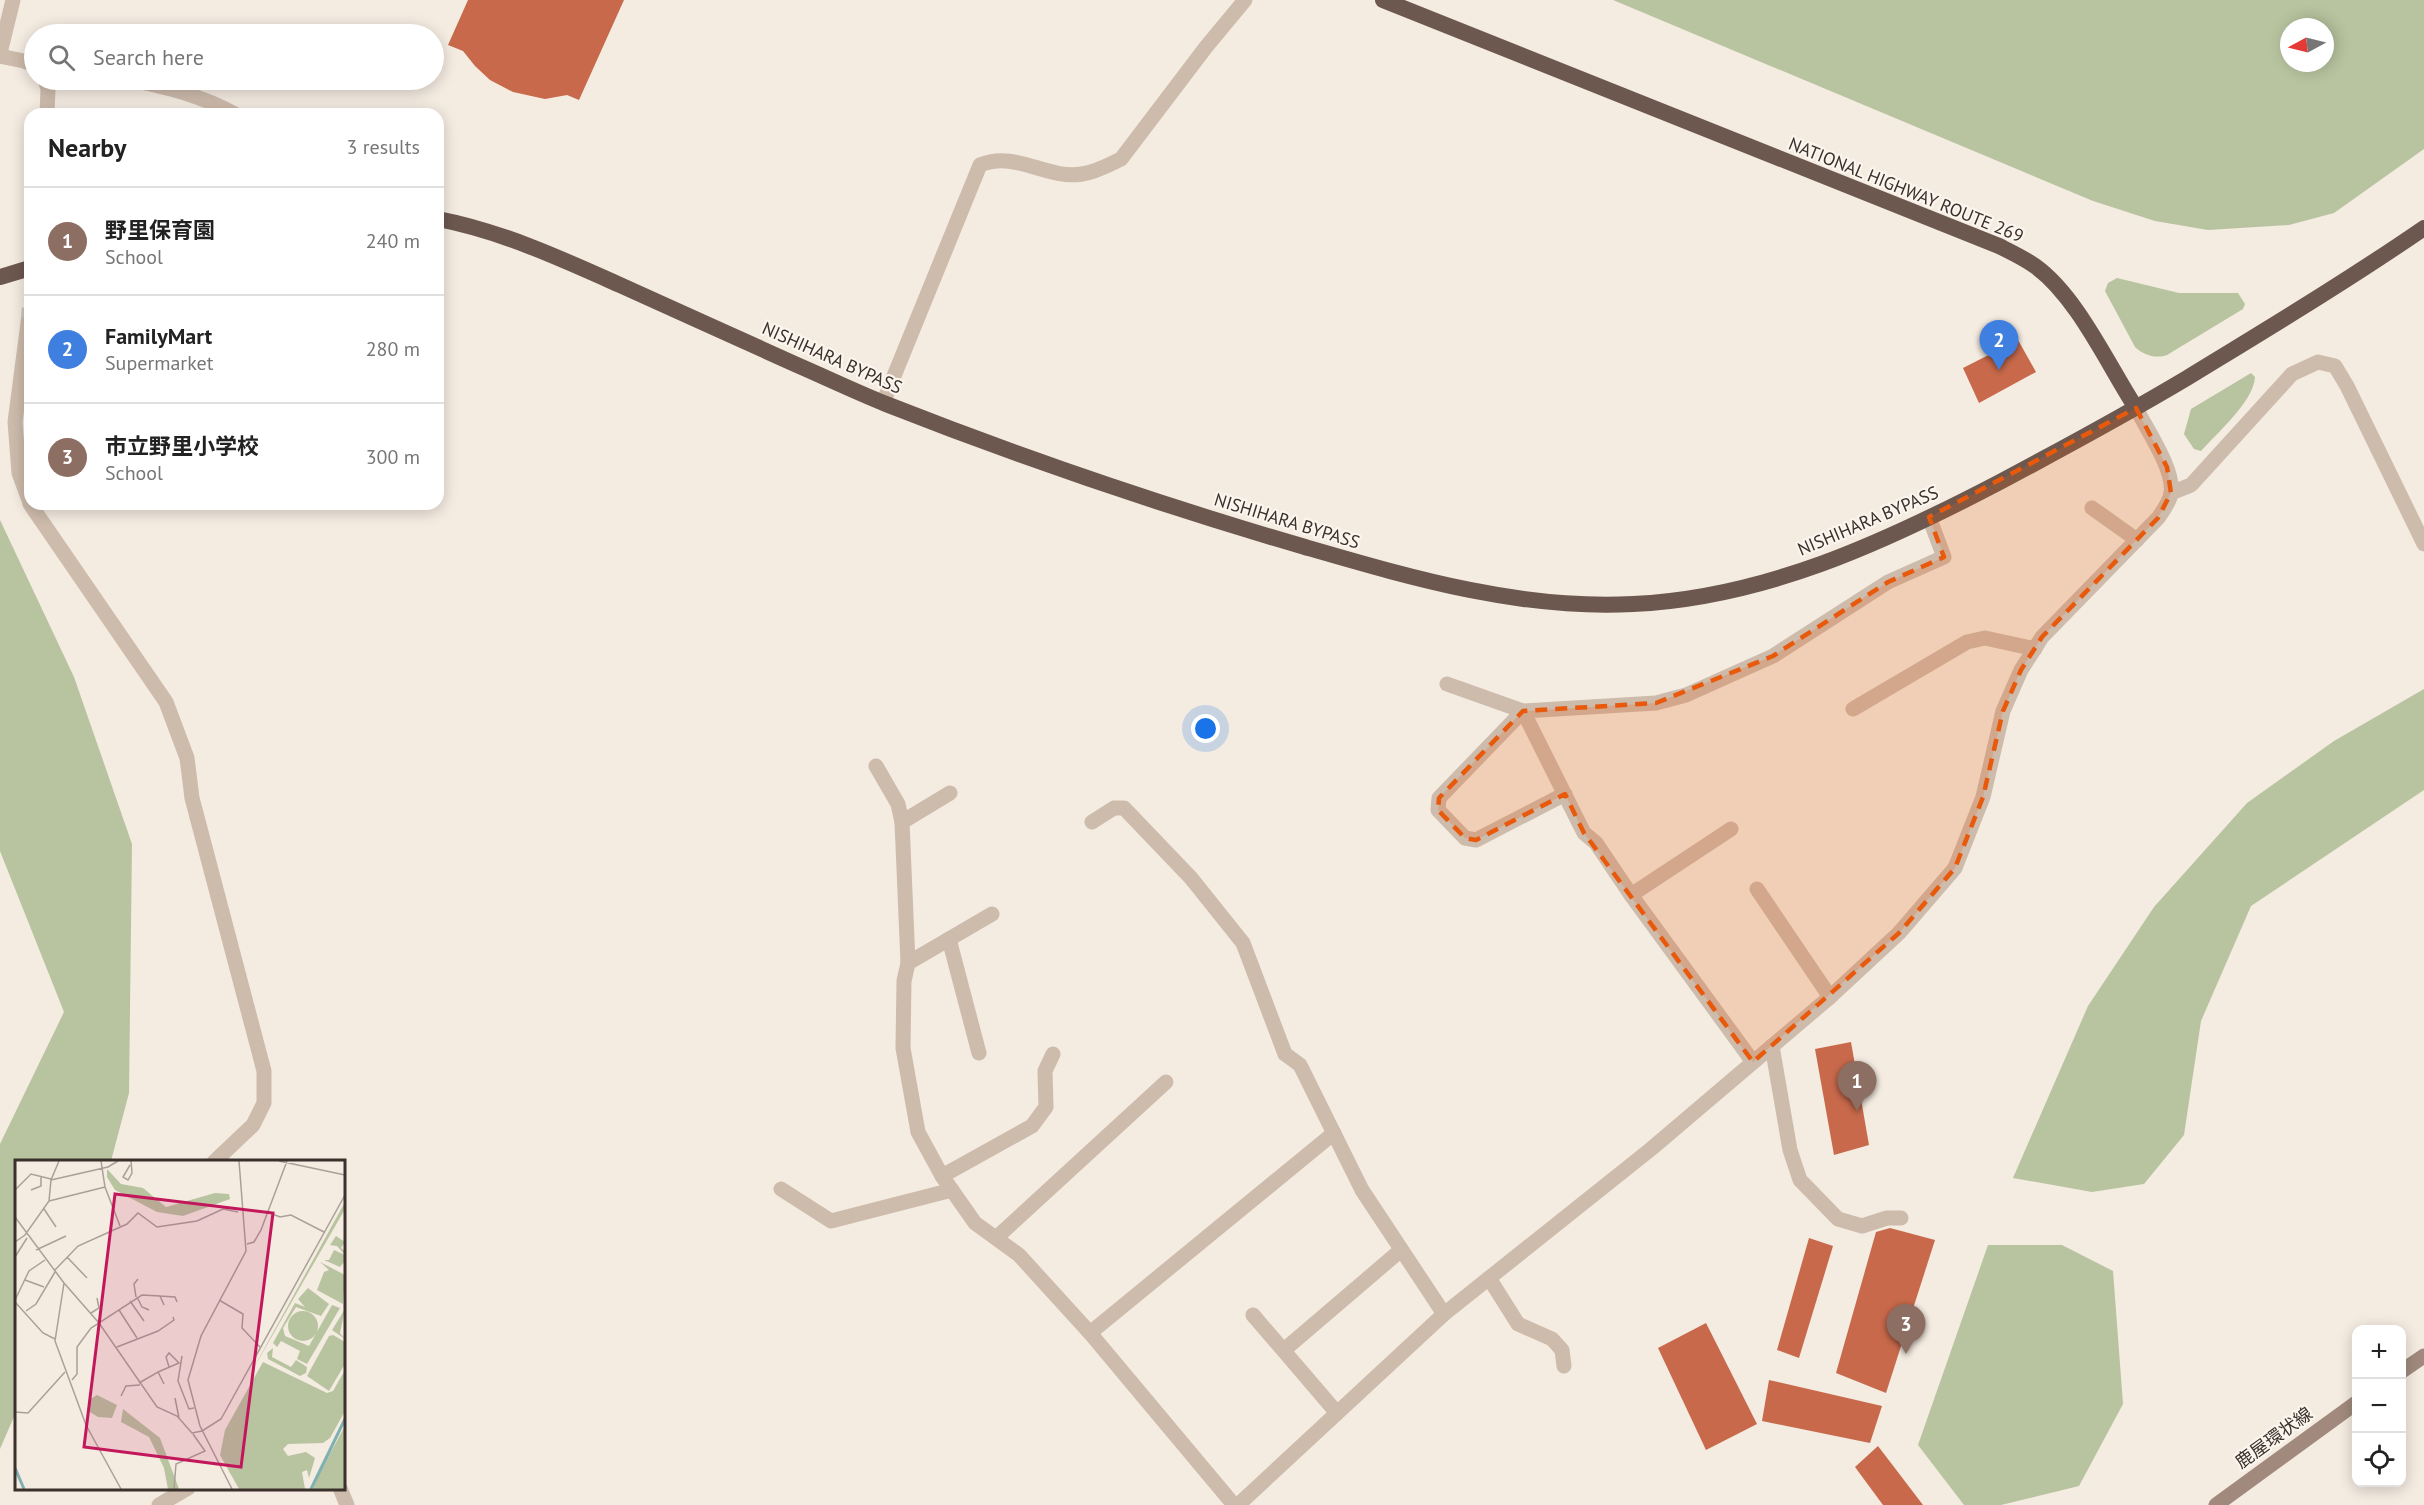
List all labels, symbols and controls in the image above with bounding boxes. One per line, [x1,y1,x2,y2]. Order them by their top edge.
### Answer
north arrow [2280,18,2334,72]
search box [24,24,444,90]
icon: search [45,41,78,74]
text: Search here [93,43,204,71]
text: Nearby [48,131,126,164]
street label: NATIONAL HIGHWAY ROUTE 269 [1785,132,2027,247]
text: 3 results [347,134,420,160]
text: 野里保育園 [105,216,215,244]
text: 1 [62,228,73,254]
text: 240 m [366,228,420,254]
text: School [105,244,163,270]
street label: NISHIHARA BYPASS [759,316,906,399]
pin: 2 [1980,320,2018,370]
text: FamilyMart [105,322,212,350]
text: 2 [62,336,73,362]
text: 280 m [366,336,420,362]
text: Supermarket [105,350,213,376]
text: 市立野里小学校 [105,432,259,460]
text: 3 [62,444,73,470]
text: 300 m [366,444,420,470]
text: School [105,460,163,486]
street label: NISHIHARA BYPASS [1794,480,1942,561]
street label: NISHIHARA BYPASS [1212,487,1363,554]
your location [1191,714,1220,743]
pin: 1 [1838,1062,1876,1111]
inset map [15,1160,345,1490]
pin: 3 [1886,1304,1926,1354]
map controls [2352,1325,2406,1487]
button: + [2352,1325,2406,1379]
button: − [2352,1379,2406,1433]
street label: 鹿屋環状線 [2231,1402,2317,1473]
button: locate [2352,1433,2406,1487]

